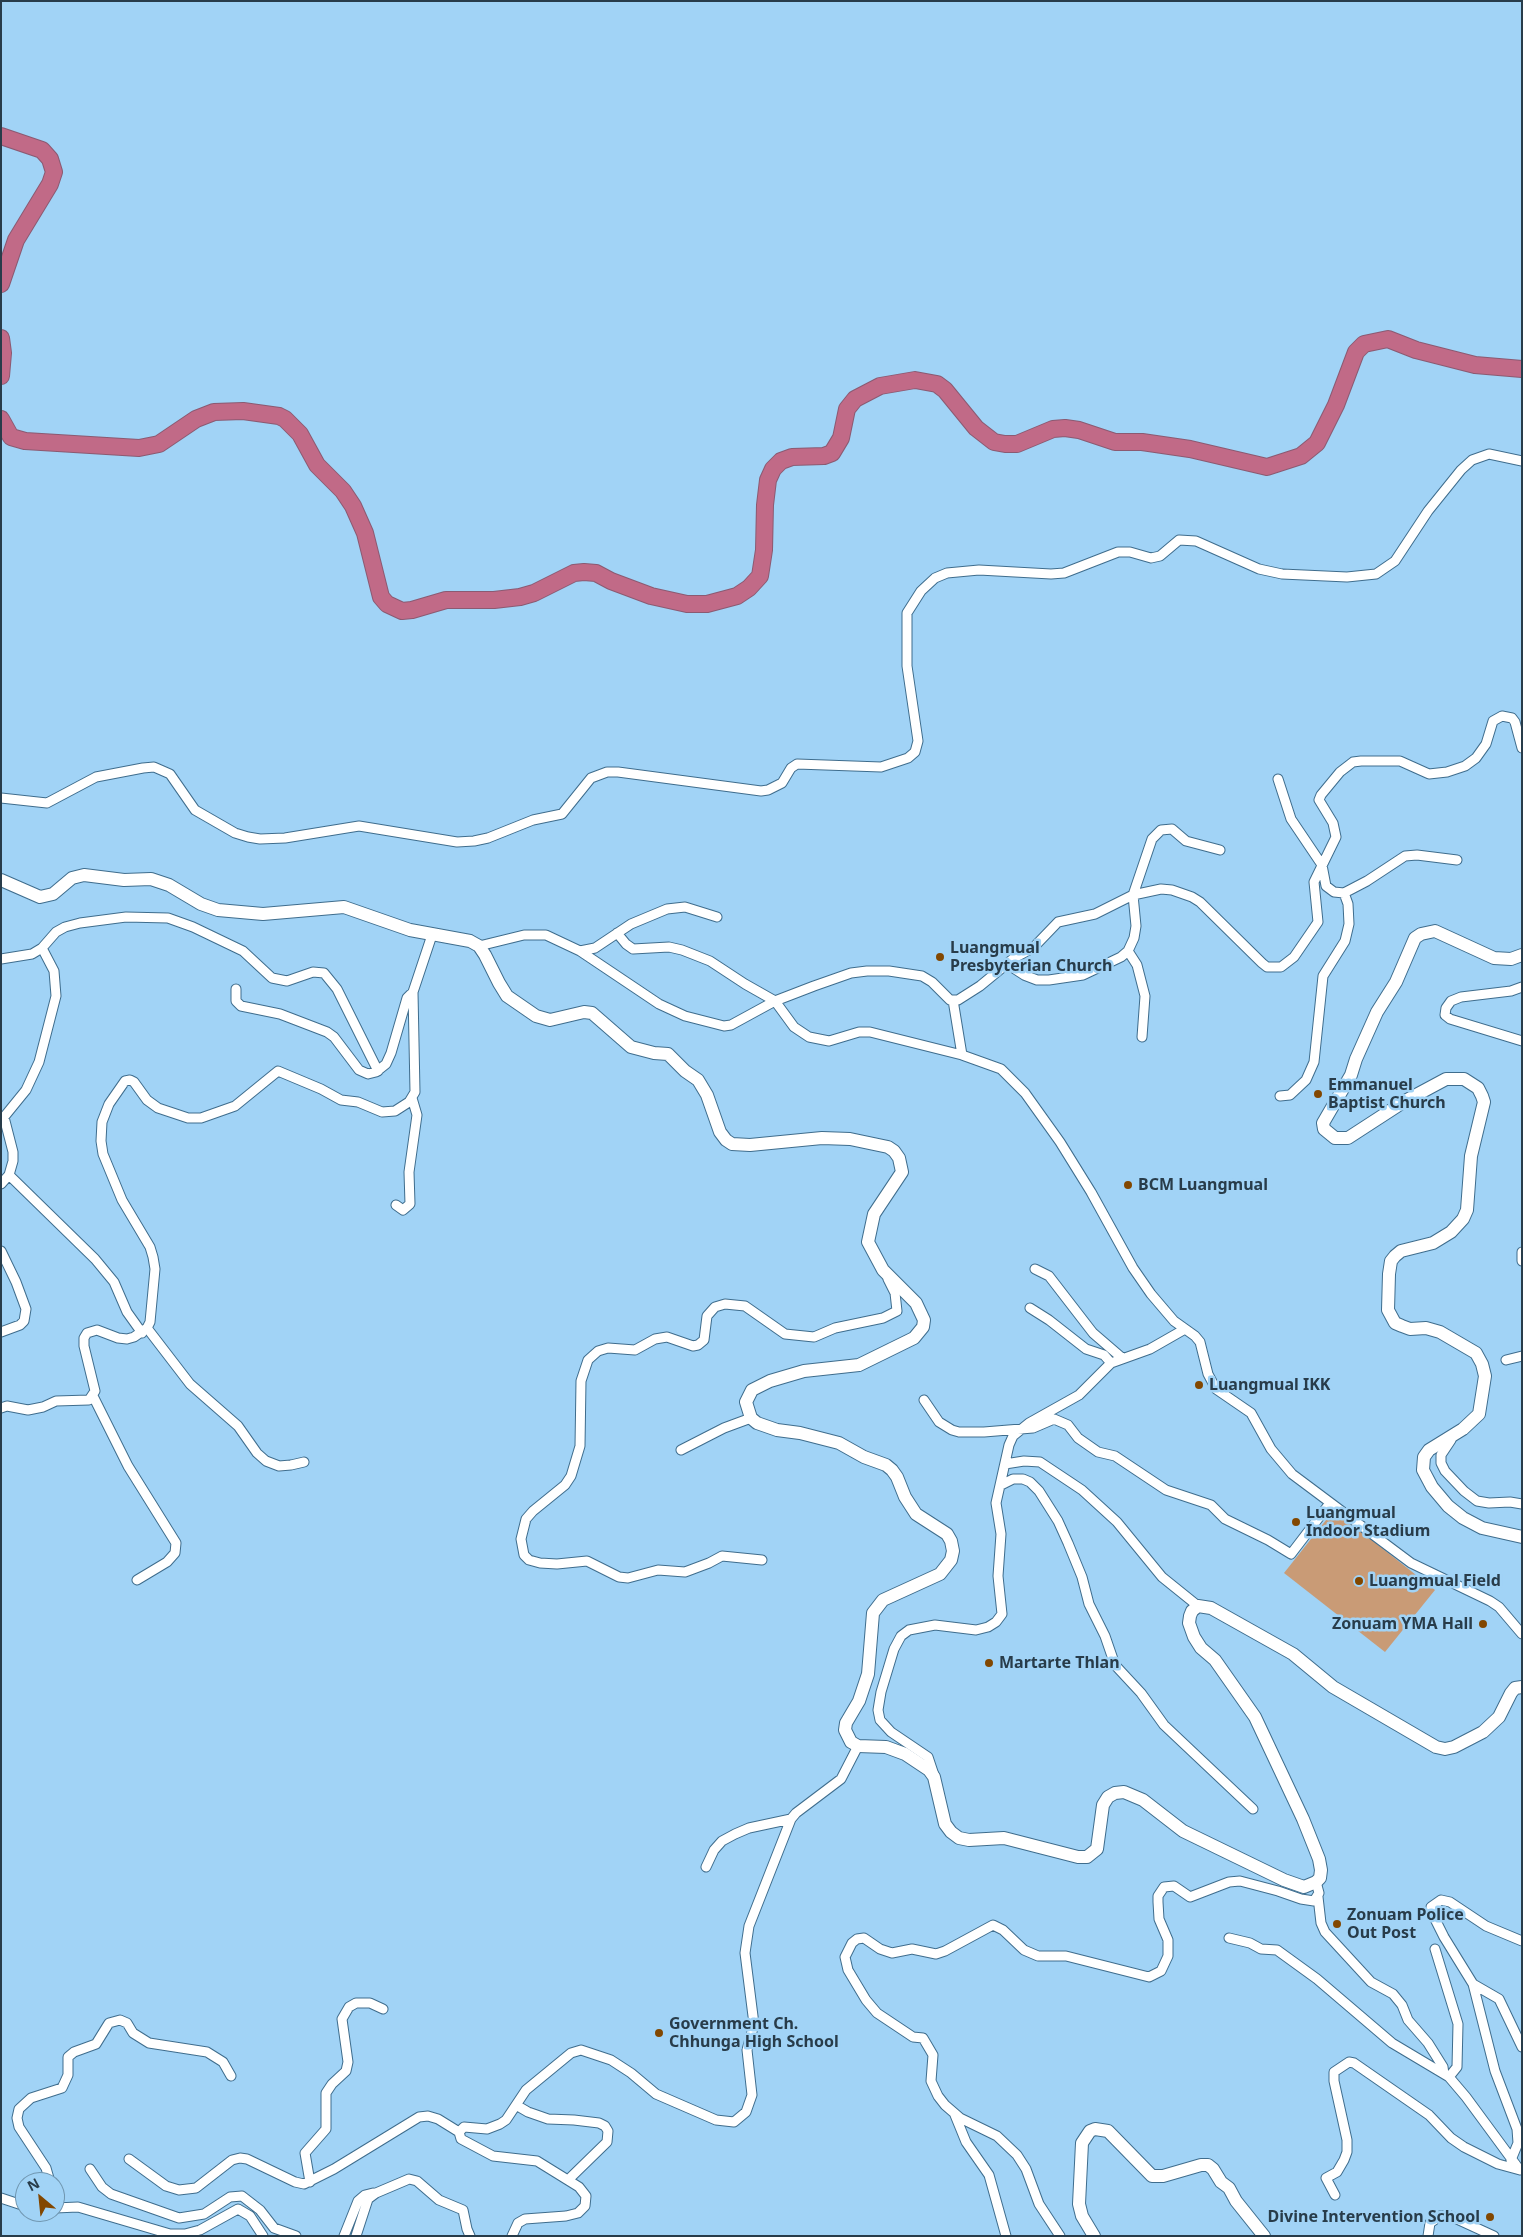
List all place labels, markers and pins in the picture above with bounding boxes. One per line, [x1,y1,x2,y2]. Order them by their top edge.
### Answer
place label: Luangmual Presbyterian Church [950,938,1112,976]
marker: Luangmual Presbyterian Church [934,951,946,963]
place label: Emmanuel Baptist Church [1328,1075,1446,1113]
marker: Emmanuel Baptist Church [1312,1088,1324,1100]
place label: BCM Luangmual [1138,1175,1268,1195]
marker: BCM Luangmual [1122,1179,1134,1191]
place label: Luangmual IKK [1209,1375,1330,1395]
marker: Luangmual IKK [1193,1379,1205,1391]
place label: Luangmual Indoor Stadium [1306,1503,1430,1541]
marker: Luangmual Indoor Stadium [1290,1516,1302,1528]
place label: Luangmual Field [1369,1571,1501,1591]
marker: Luangmual Field [1353,1575,1365,1587]
place label: Zonuam YMA Hall [1332,1614,1473,1634]
marker: Zonuam YMA Hall [1477,1618,1489,1630]
place label: Martarte Thlan [999,1653,1120,1673]
marker: Martarte Thlan [983,1657,995,1669]
place label: Zonuam Police Out Post [1347,1905,1464,1943]
marker: Zonuam Police Out Post [1331,1918,1343,1930]
place label: Government Ch. Chhunga High School [669,2014,839,2052]
marker: Government Ch. Chhunga High School [653,2027,665,2039]
place label: Divine Intervention School [1268,2207,1480,2227]
marker: Divine Intervention School [1484,2211,1496,2223]

